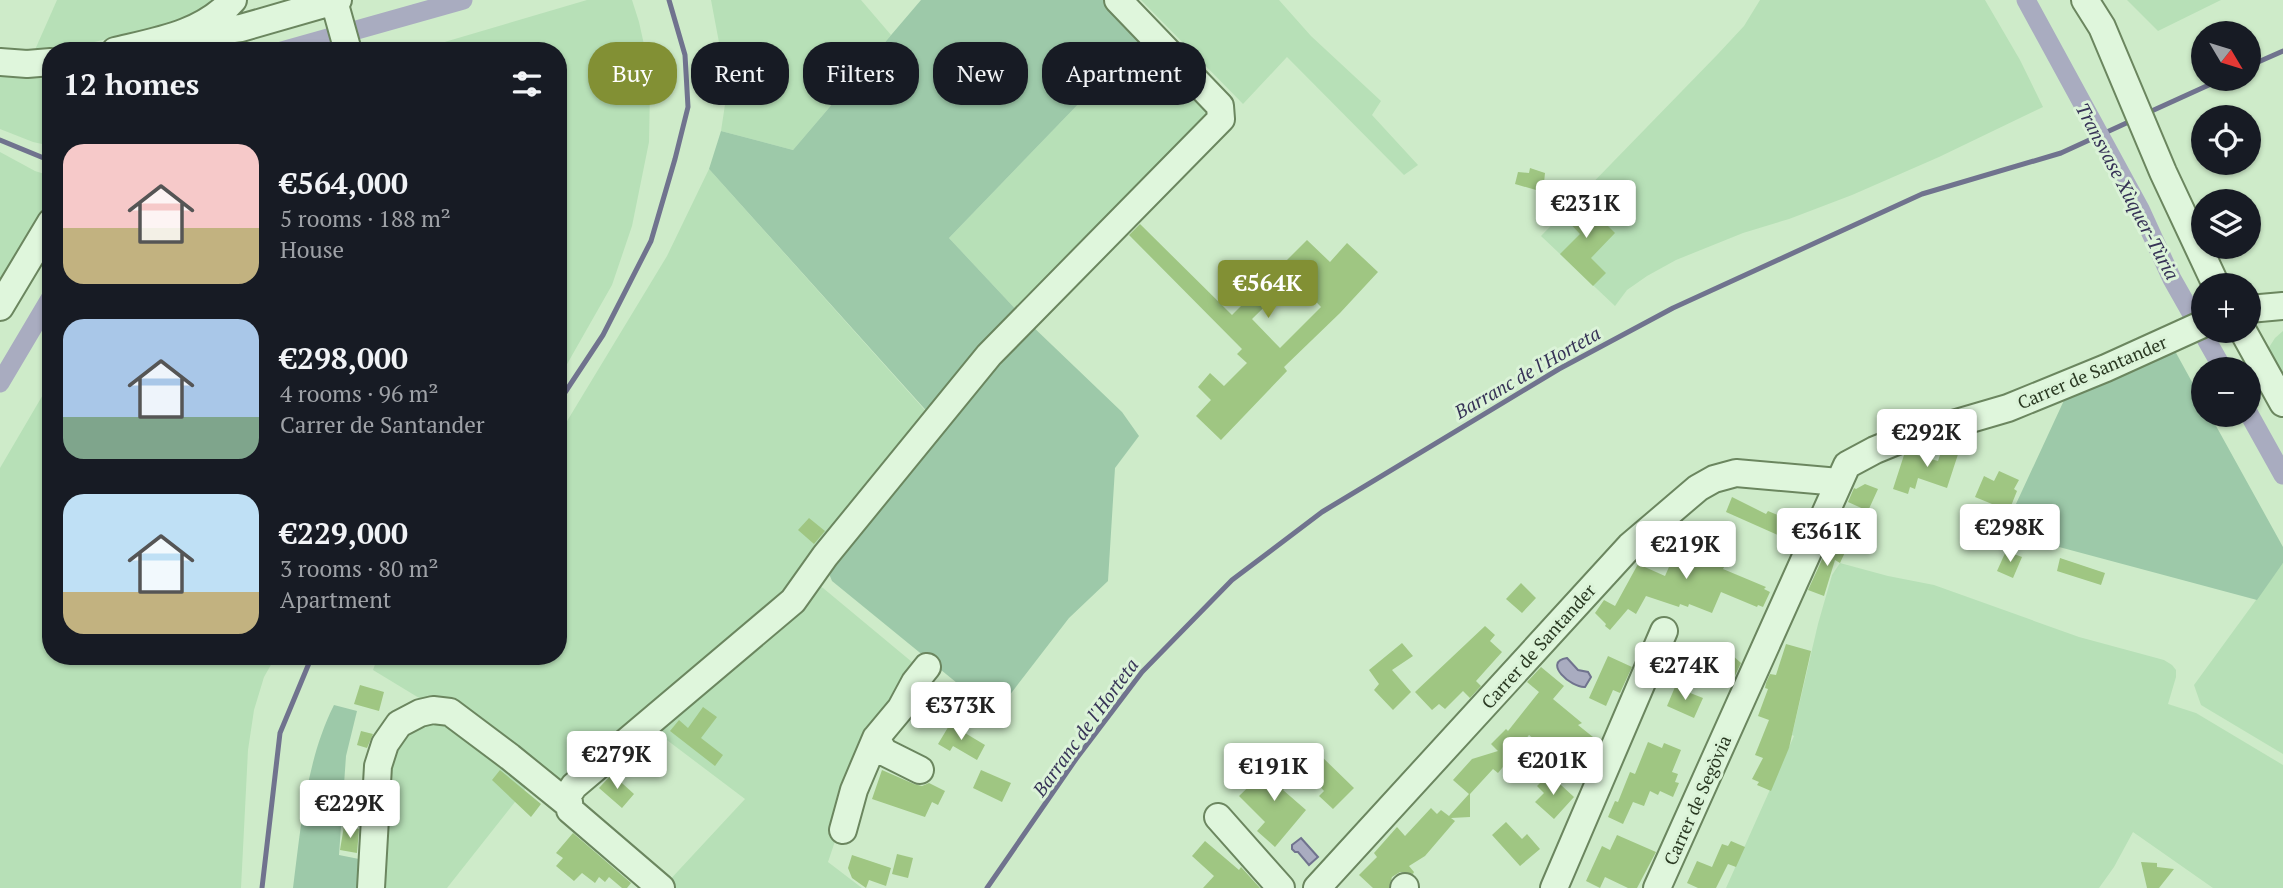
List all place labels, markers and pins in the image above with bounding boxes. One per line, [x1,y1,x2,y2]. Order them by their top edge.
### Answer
pin: €231K [1537,180,1635,240]
pin: €564K [1219,260,1317,320]
pin: €292K [1878,410,1976,469]
pin: €298K [1961,504,2059,564]
pin: €361K [1778,508,1876,568]
pin: €219K [1637,522,1735,581]
pin: €274K [1636,642,1734,702]
pin: €373K [912,682,1010,742]
pin: €279K [568,732,666,791]
pin: €201K [1504,738,1602,797]
pin: €191K [1225,744,1323,803]
pin: €229K [301,780,399,840]

